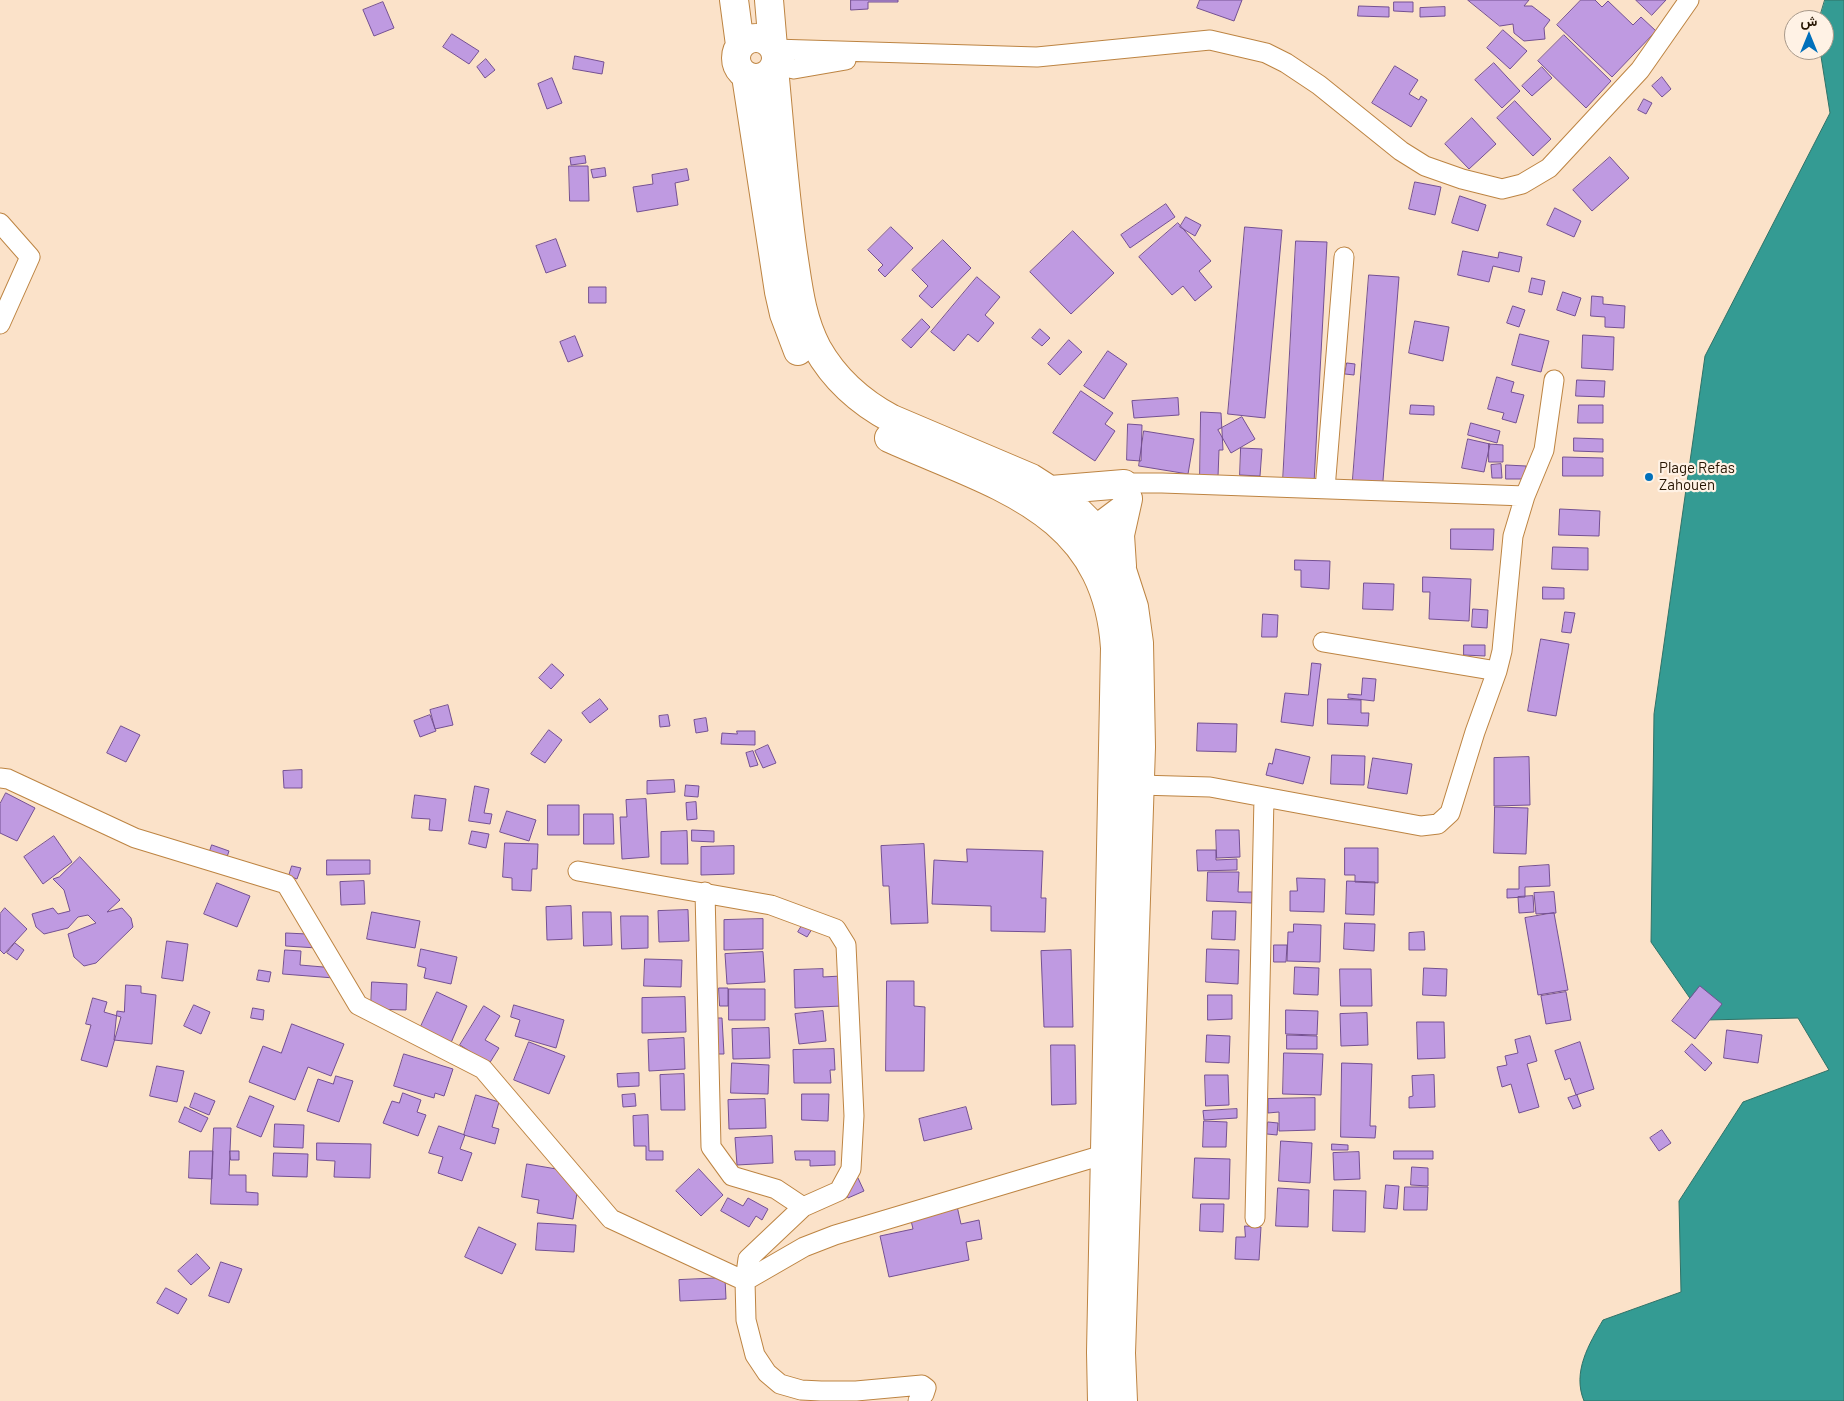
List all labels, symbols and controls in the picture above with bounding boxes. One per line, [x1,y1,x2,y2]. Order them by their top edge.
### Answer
north arrow [1784,10,1834,60]
text: ش [1801,12,1817,29]
place label: Plage Refas Zahouen [1659,459,1735,494]
marker: Plage Refas Zahouen [1643,471,1655,483]

